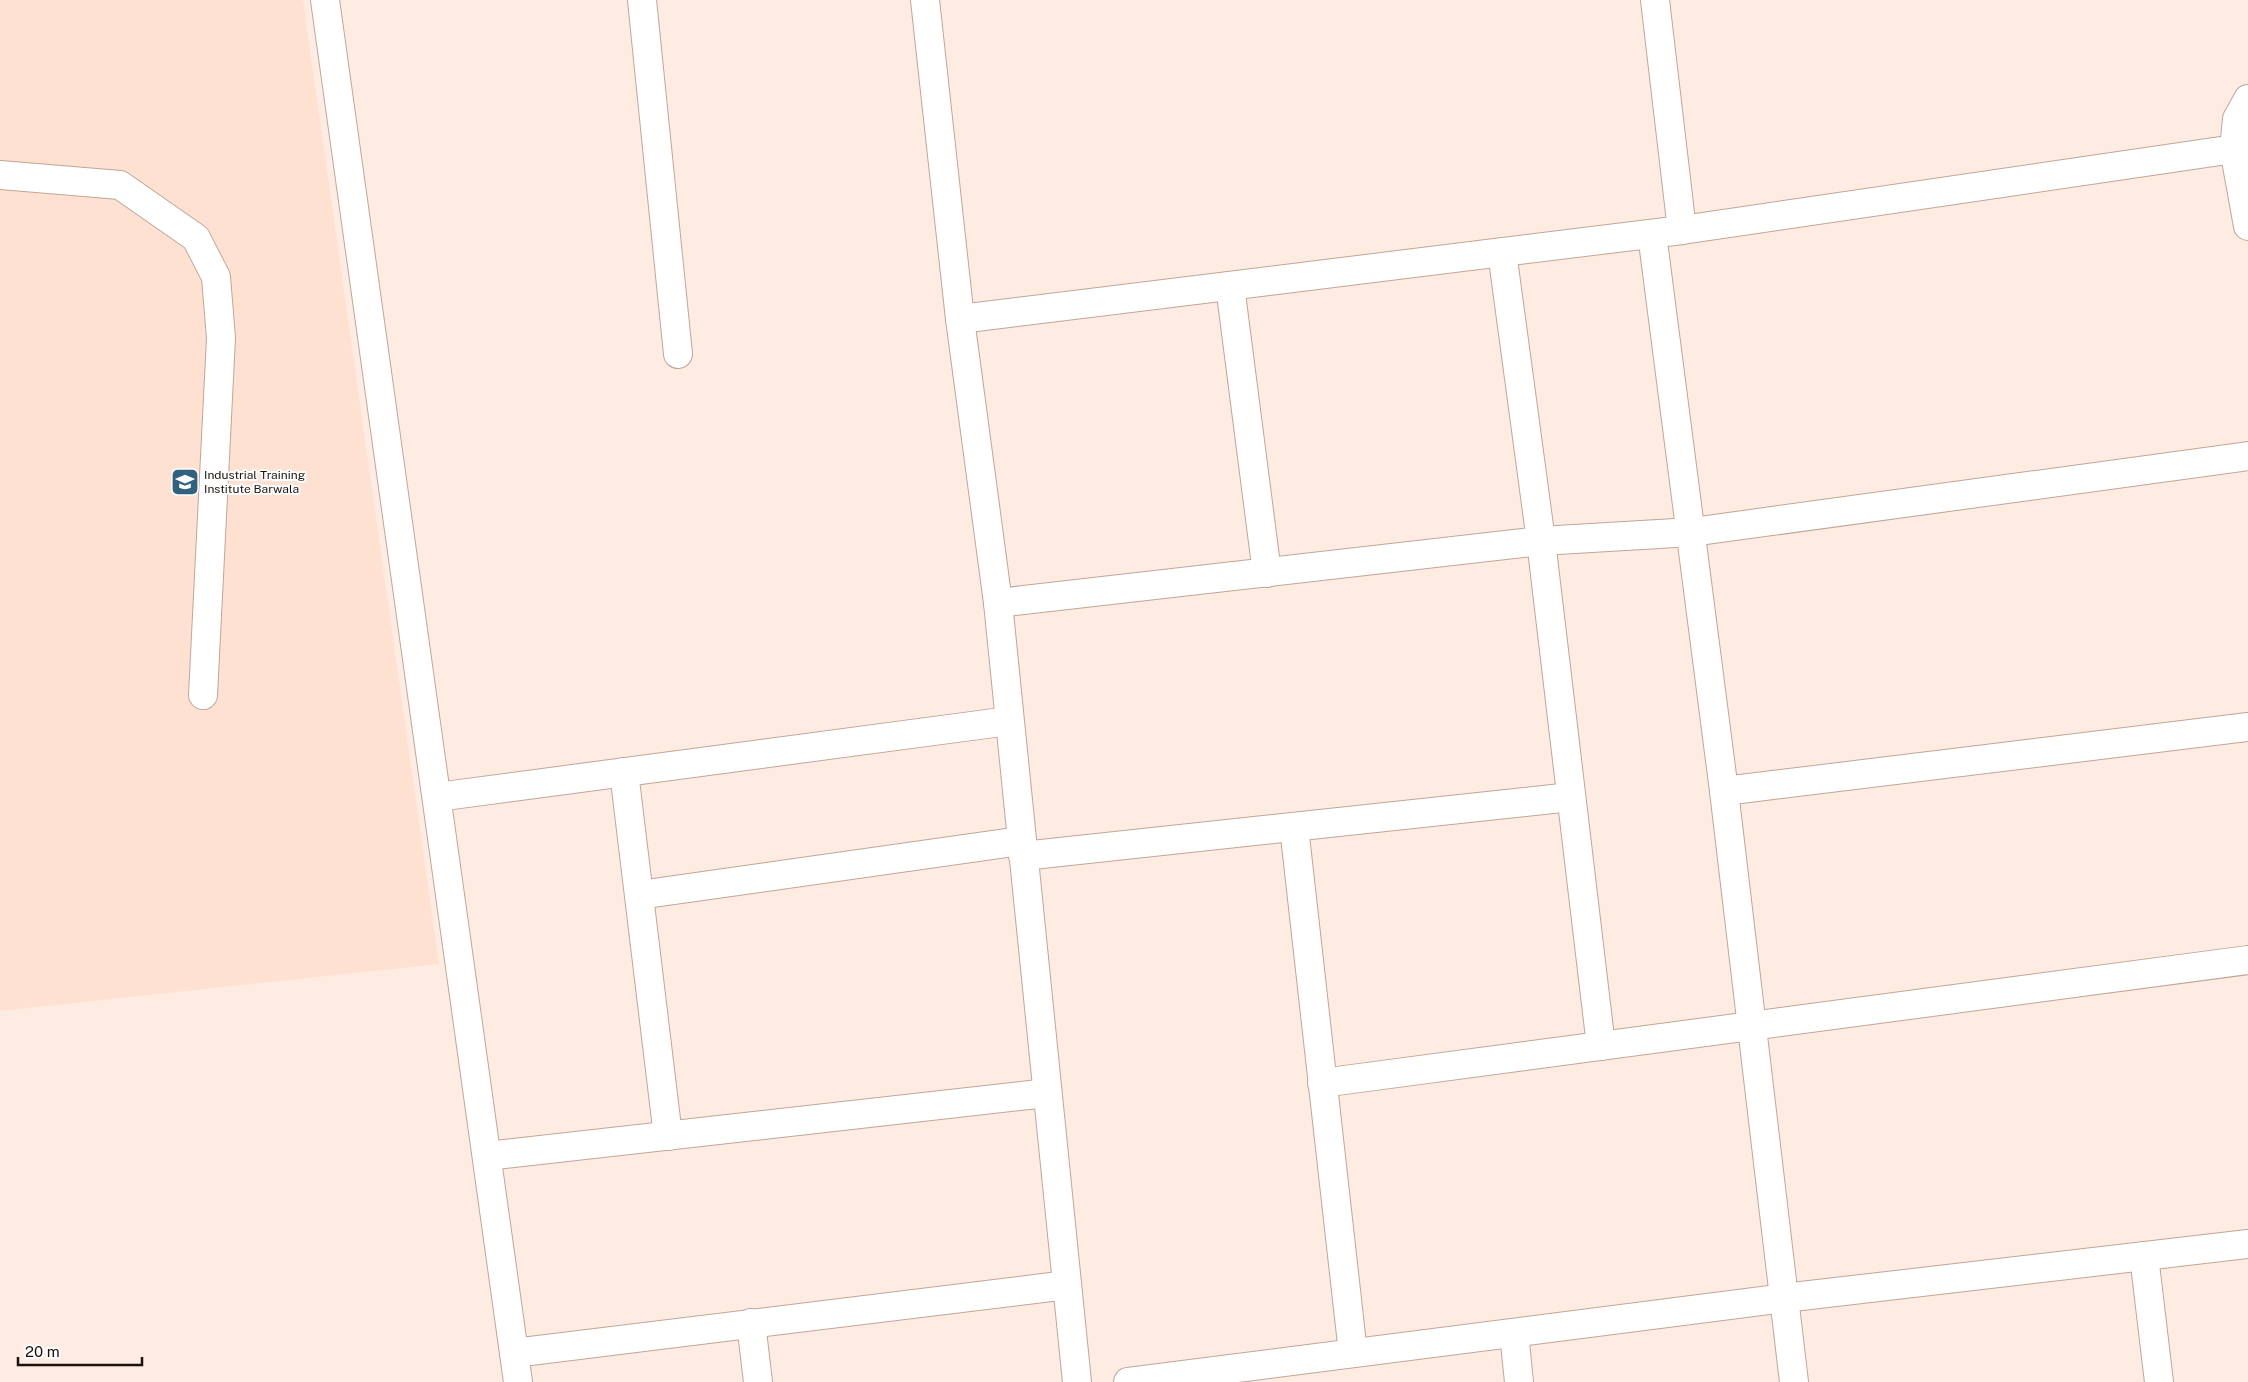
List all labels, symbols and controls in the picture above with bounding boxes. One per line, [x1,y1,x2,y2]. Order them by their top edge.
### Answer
school or university icon: Industrial Training Institute Barwala [170,467,200,497]
place label: Industrial Training Institute Barwala [204,468,305,496]
scale bar [18,1334,141,1366]
text: 20 m [25,1343,60,1360]

